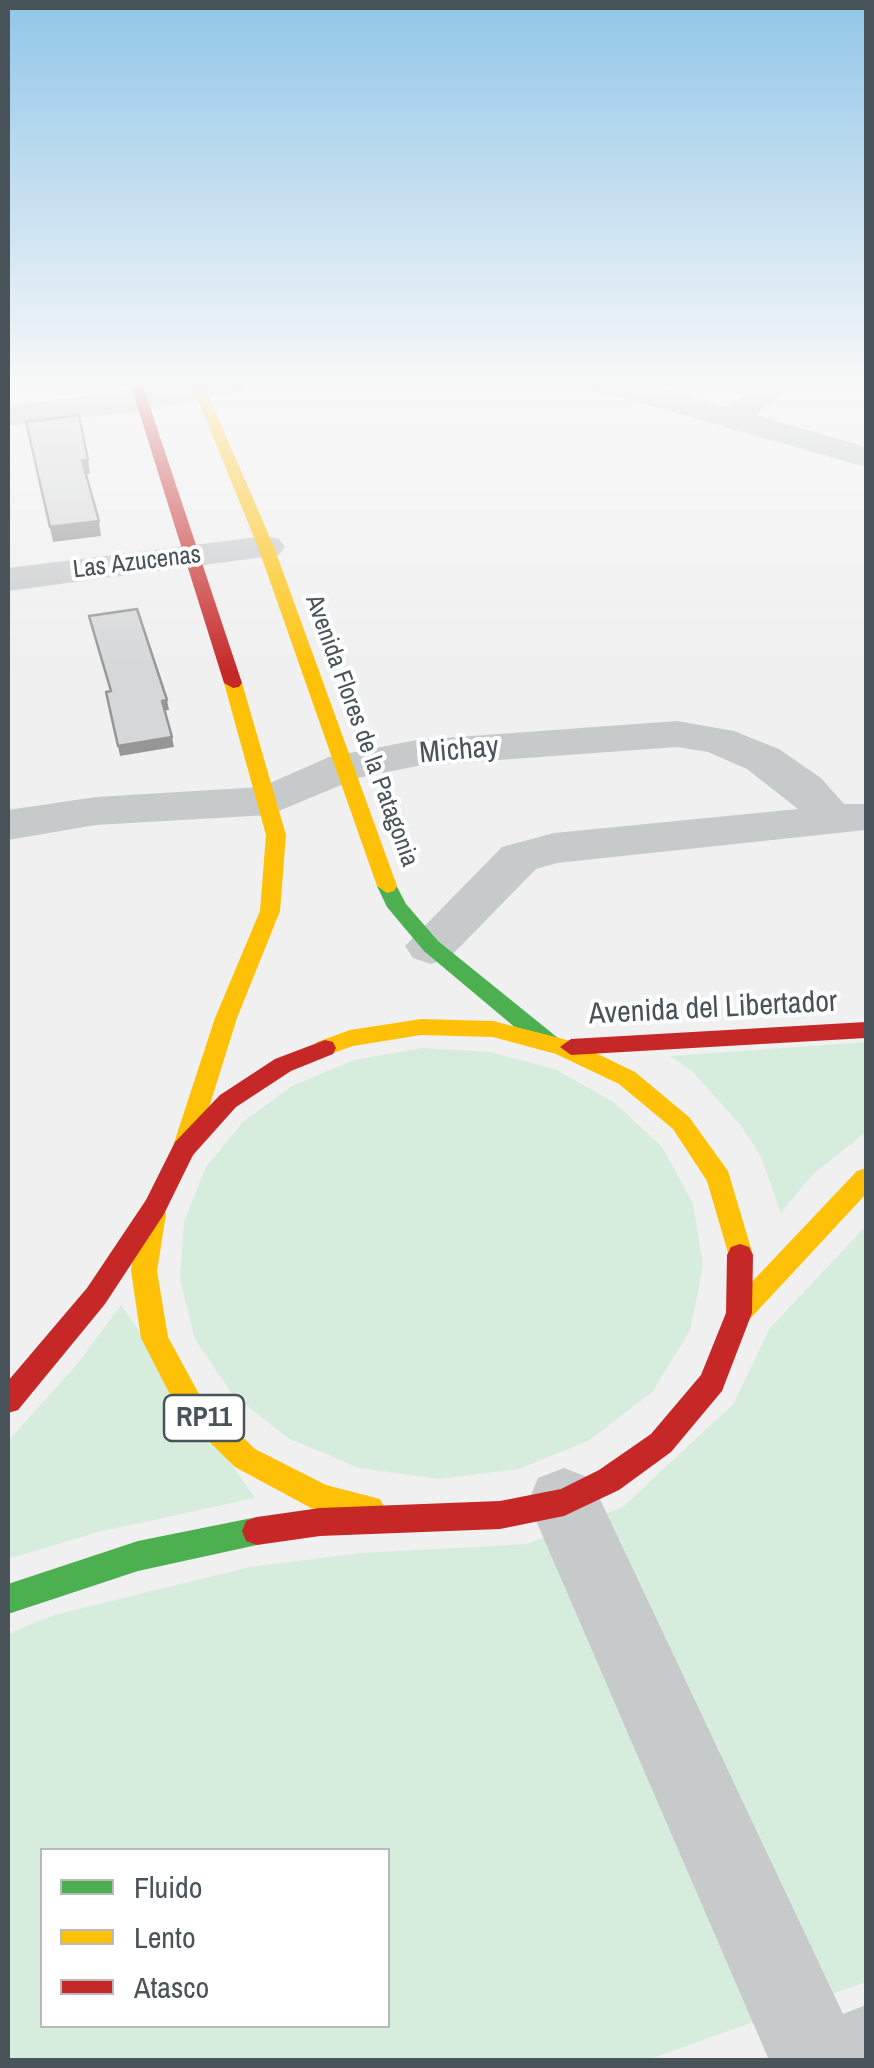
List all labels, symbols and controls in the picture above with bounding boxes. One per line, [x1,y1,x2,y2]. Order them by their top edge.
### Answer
street label: Las Azucenas [71,540,203,586]
street label: Avenida Flores de la Patagonia [298,591,424,871]
street label: Michay [418,730,500,772]
street label: Avenida del Libertador [588,985,838,1033]
road number: RP11 [164,1395,244,1441]
legend [40,1848,390,2028]
text: Fluido [134,1867,202,1907]
text: Lento [134,1917,196,1957]
text: Atasco [134,1967,209,2007]

